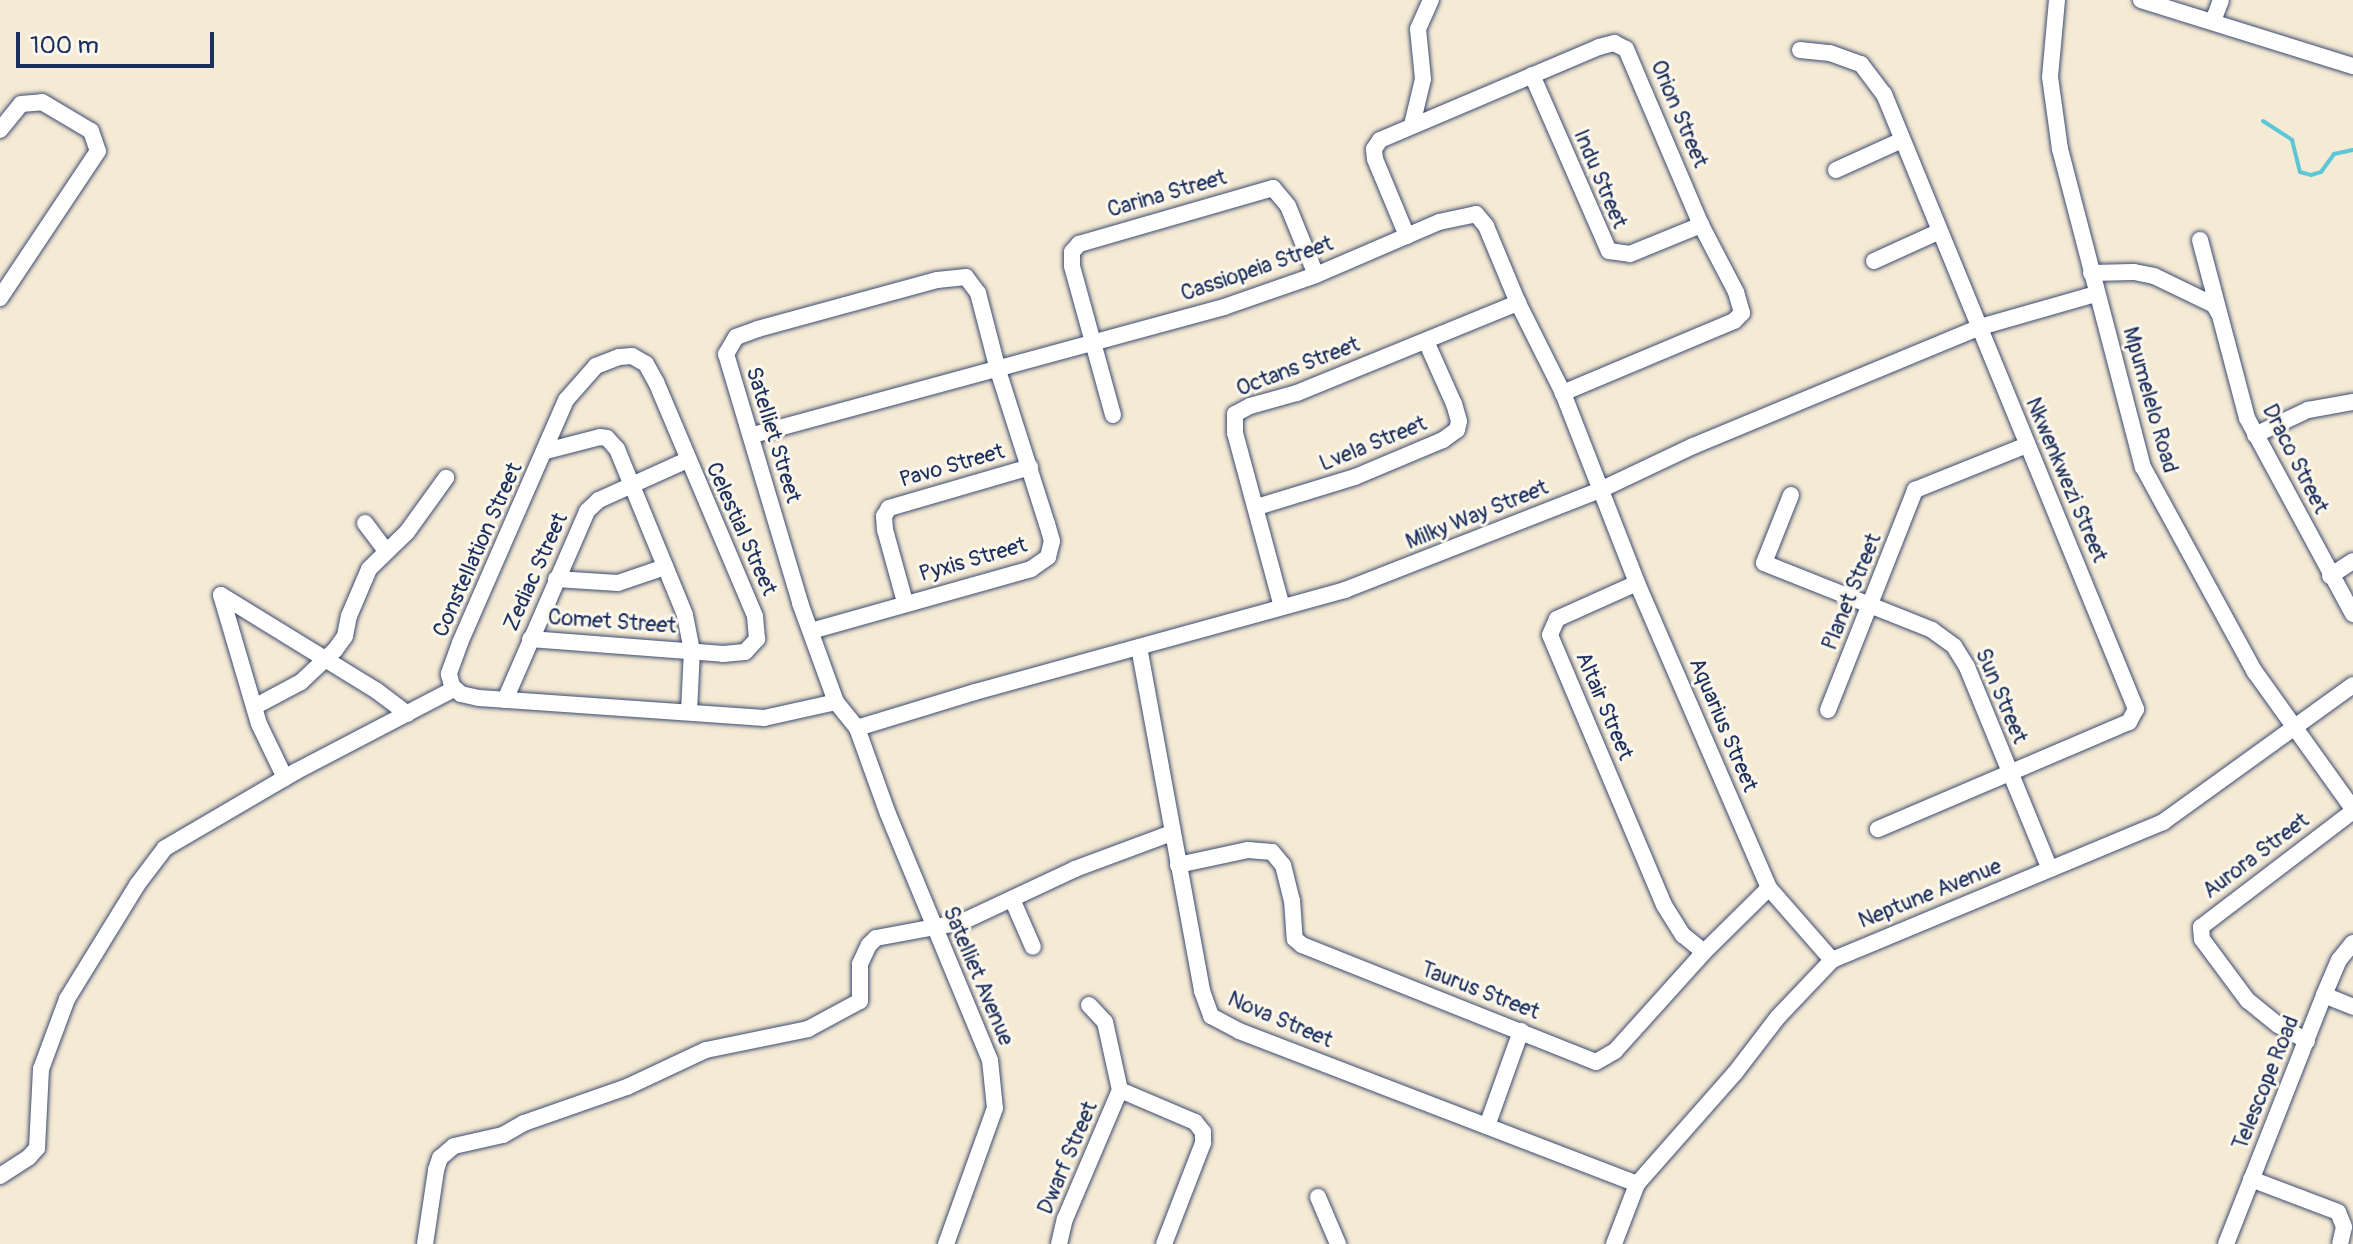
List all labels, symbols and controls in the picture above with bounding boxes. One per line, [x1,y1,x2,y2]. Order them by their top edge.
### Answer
scale bar [20,16,218,66]
text: 100 m [30,31,99,60]
street label: Orion Street [1645,56,1713,172]
street label: Indu Street [1567,126,1633,232]
street label: Carina Street [1104,164,1230,224]
street label: Cassiopeia Street [1177,231,1337,307]
street label: Mpumelelo Road [2117,324,2183,476]
street label: Octans Street [1233,331,1363,403]
street label: Satelliet Street [740,364,806,506]
street label: Nkwenkwezi Street [2019,394,2113,566]
street label: Draco Street [2256,400,2334,518]
street label: Lvela Street [1316,411,1430,477]
street label: Pavo Street [897,438,1007,494]
street label: Celestial Street [700,458,782,600]
street label: Constellation Street [428,459,528,641]
street label: Milky Way Street [1402,474,1552,556]
street label: Zediac Street [498,509,574,635]
street label: Planet Street [1817,530,1887,654]
street label: Pyxis Street [916,532,1030,588]
street label: Comet Street [547,604,677,640]
street label: Sun Street [1969,644,2033,748]
street label: Altair Street [1569,648,1639,764]
street label: Aquarius Street [1683,654,1763,796]
street label: Aurora Street [2198,807,2314,905]
street label: Neptune Avenue [1855,853,2005,935]
street label: Satelliet Avenue [937,902,1019,1050]
street label: Taurus Street [1417,956,1543,1026]
street label: Nova Street [1224,986,1336,1054]
street label: Telescope Road [2227,1012,2305,1154]
street label: Dwarf Street [1032,1098,1104,1218]

